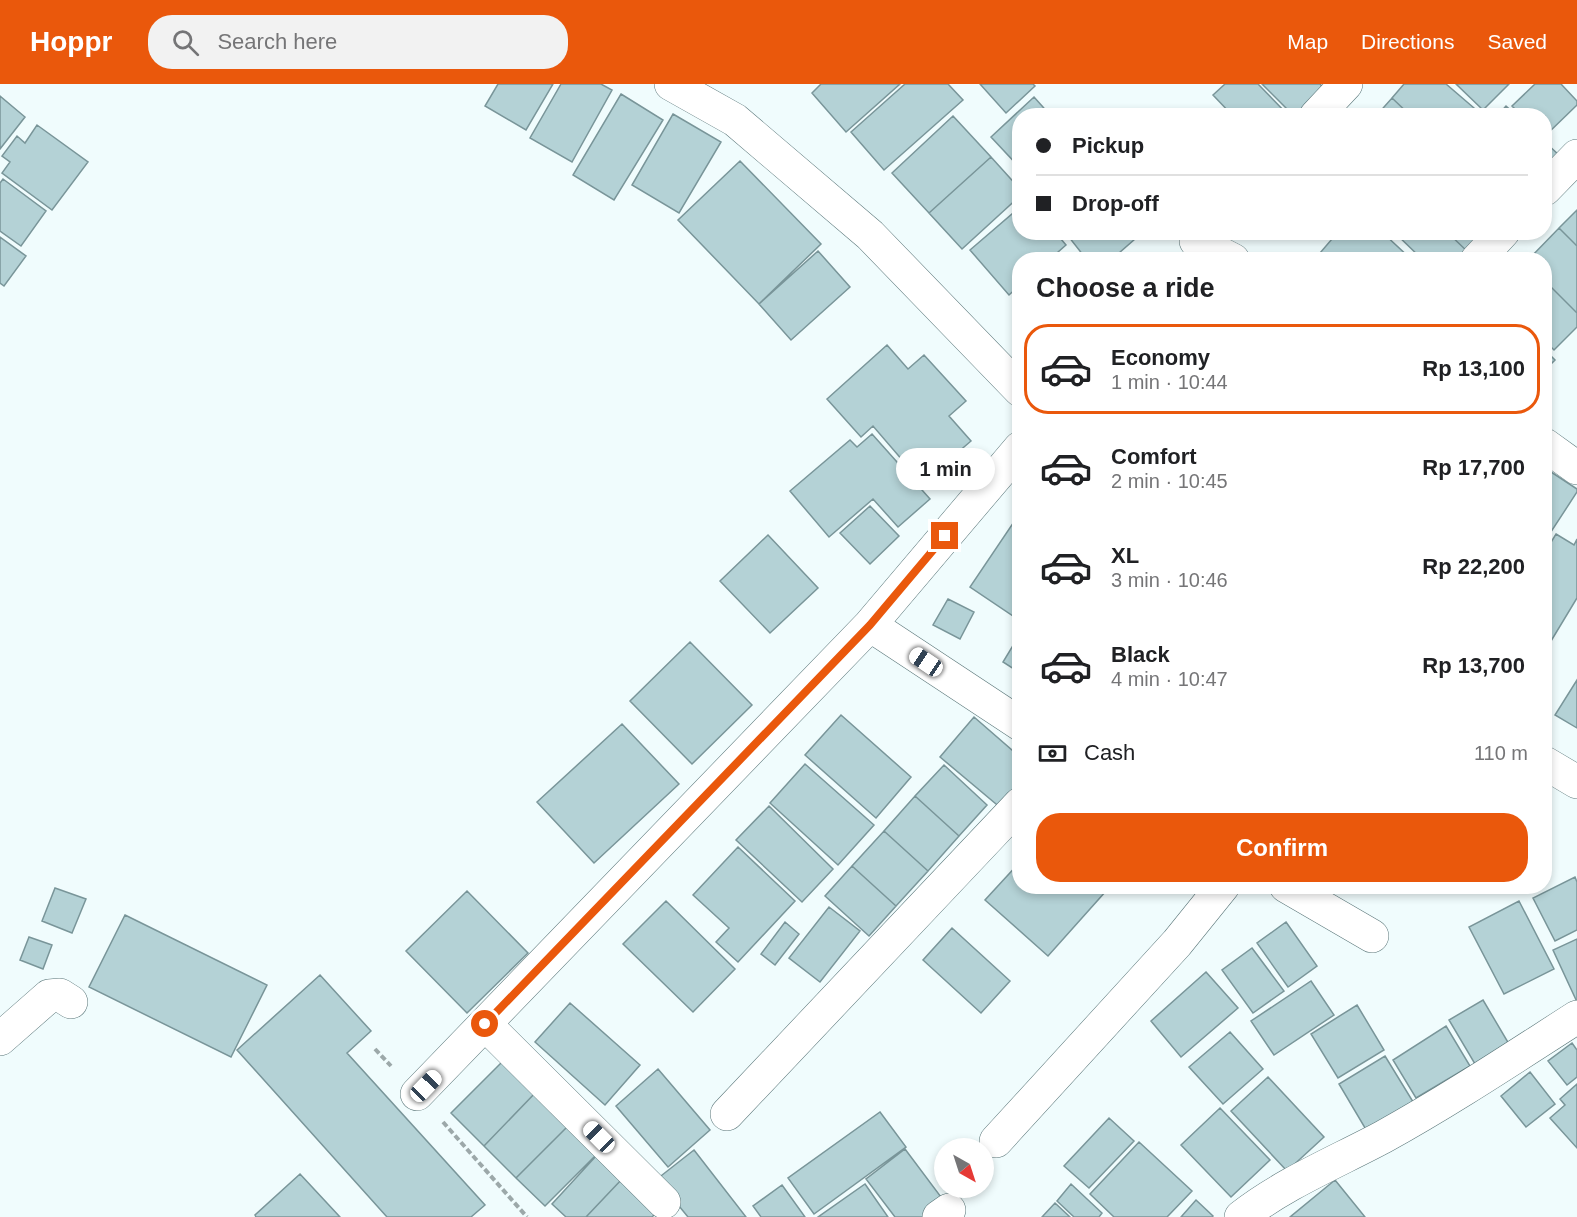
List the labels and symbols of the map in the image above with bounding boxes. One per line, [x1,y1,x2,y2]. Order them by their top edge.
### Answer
callout: 1 min [896,449,994,491]
route end [931,522,958,549]
car [906,644,946,680]
route start [471,1010,498,1037]
car [407,1067,445,1105]
car [580,1118,618,1156]
north arrow [934,1138,994,1198]

